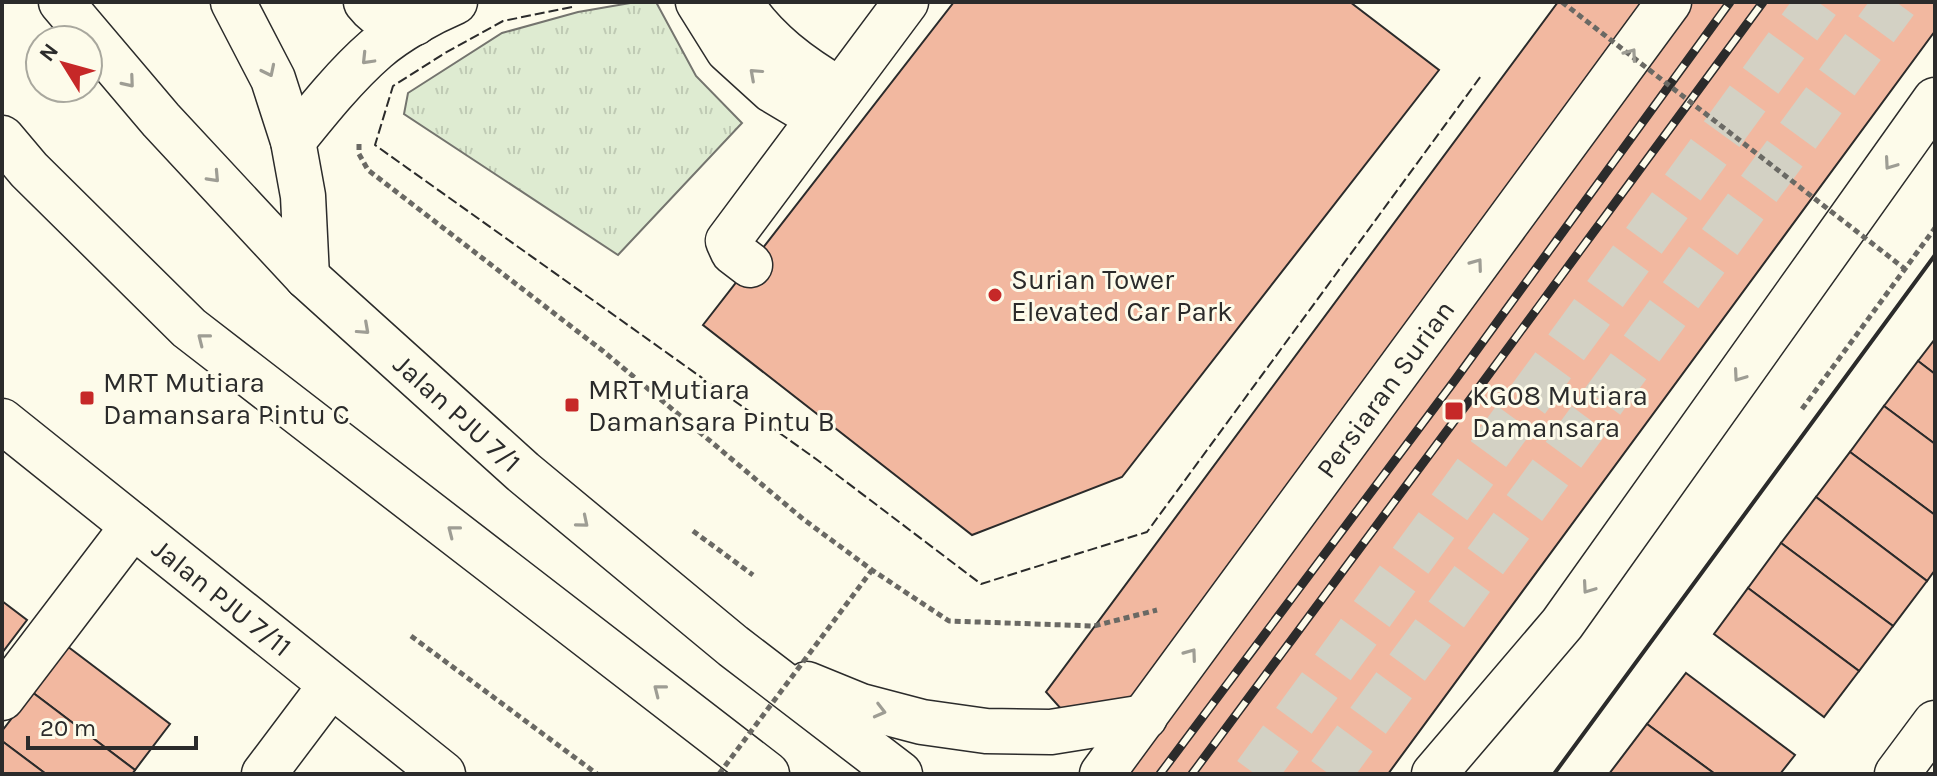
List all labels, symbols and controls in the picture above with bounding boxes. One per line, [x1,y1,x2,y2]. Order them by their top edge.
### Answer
north arrow [24,24,104,104]
text: N [34,38,64,67]
one-way arrow [1621,48,1636,63]
one-way arrow [361,50,376,64]
one-way arrow [259,63,275,78]
one-way arrow [750,69,764,84]
one-way arrow [119,73,134,88]
one-way arrow [1885,155,1900,170]
one-way arrow [204,168,219,182]
one-way arrow [1468,258,1482,272]
place label: Surian Tower Elevated Car Park [1011,263,1233,328]
marker: Surian Tower Elevated Car Park [986,286,1004,304]
street label: Persiaran Surian [1309,294,1462,484]
one-way arrow [355,320,370,334]
one-way arrow [197,334,212,348]
street label: Jalan PJU 7/1 [387,348,528,479]
place label: MRT Mutiara Damansara Pintu C [103,366,350,431]
one-way arrow [1734,367,1749,381]
place label: MRT Mutiara Damansara Pintu B [588,373,835,438]
place label: KG08 Mutiara Damansara [1472,379,1648,444]
marker: MRT Mutiara Damansara Pintu C [78,389,96,407]
marker: MRT Mutiara Damansara Pintu B [563,396,581,414]
marker: KG08 Mutiara Damansara [1443,400,1465,422]
one-way arrow [574,512,589,527]
one-way arrow [447,527,462,541]
street label: Jalan PJU 7/11 [146,532,298,663]
one-way arrow [1583,579,1598,593]
one-way arrow [1181,648,1196,663]
one-way arrow [653,685,668,699]
scale bar [28,700,196,750]
one-way arrow [873,702,887,719]
text: 20 m [40,714,96,742]

